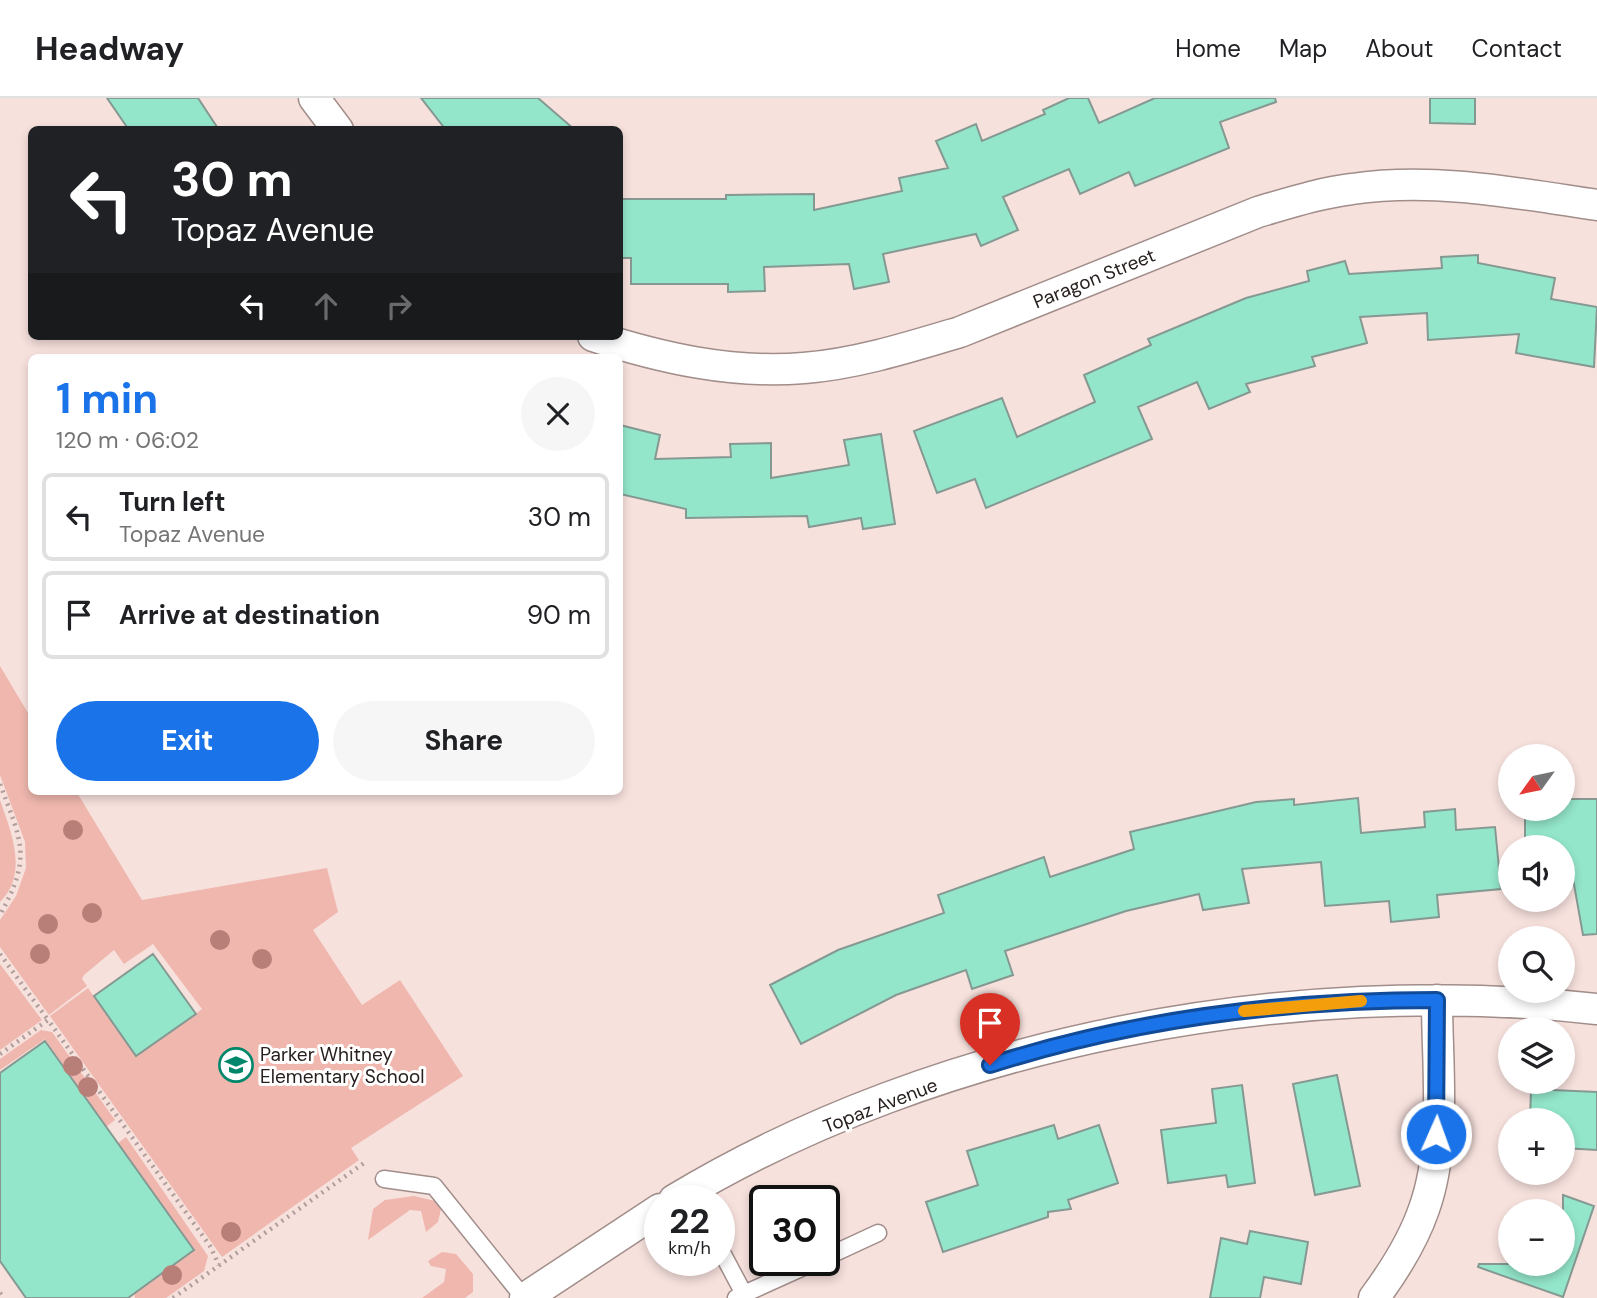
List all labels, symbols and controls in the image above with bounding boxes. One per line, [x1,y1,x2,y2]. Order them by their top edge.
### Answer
text: Headway [35,27,184,70]
text: Home [1175,33,1241,64]
text: Map [1279,33,1327,64]
text: About [1365,33,1434,64]
text: Contact [1472,33,1562,64]
text: 30 m [171,147,293,211]
icon: left [56,154,147,245]
text: Topaz Avenue [171,209,374,251]
street label: Paragon Street [1029,243,1159,314]
icon: left [234,287,272,325]
icon: ahead [307,287,345,325]
icon: right [380,287,418,325]
text: 1 min [56,371,158,426]
button: close [521,377,595,451]
text: 120 m · 06:02 [56,425,199,455]
text: Turn left [119,485,226,519]
icon: left [60,498,98,536]
text: 30 m [528,500,591,534]
text: Topaz Avenue [119,519,265,549]
icon: arrive [60,596,98,634]
text: Arrive at destination [119,598,380,632]
text: 90 m [527,598,591,632]
button: Exit [56,701,319,781]
button: Share [333,701,595,781]
north arrow [1498,744,1575,821]
map controls [1498,744,1575,1276]
button: sound [1498,835,1575,912]
button: search [1498,926,1575,1003]
pin [960,993,1020,1065]
icon: arrive [971,1004,1009,1042]
button: layers [1498,1017,1575,1094]
place label: Parker Whitney Elementary School [260,1042,424,1089]
school or university icon: Parker Whitney Elementary School [217,1046,255,1084]
street label: Topaz Avenue [819,1072,941,1139]
position arrow [1399,1097,1473,1171]
button: + [1498,1108,1575,1185]
speed limit sign: 30 [749,1185,840,1276]
text: 22 [669,1198,710,1244]
button: − [1498,1199,1575,1276]
text: km/h [668,1236,711,1260]

